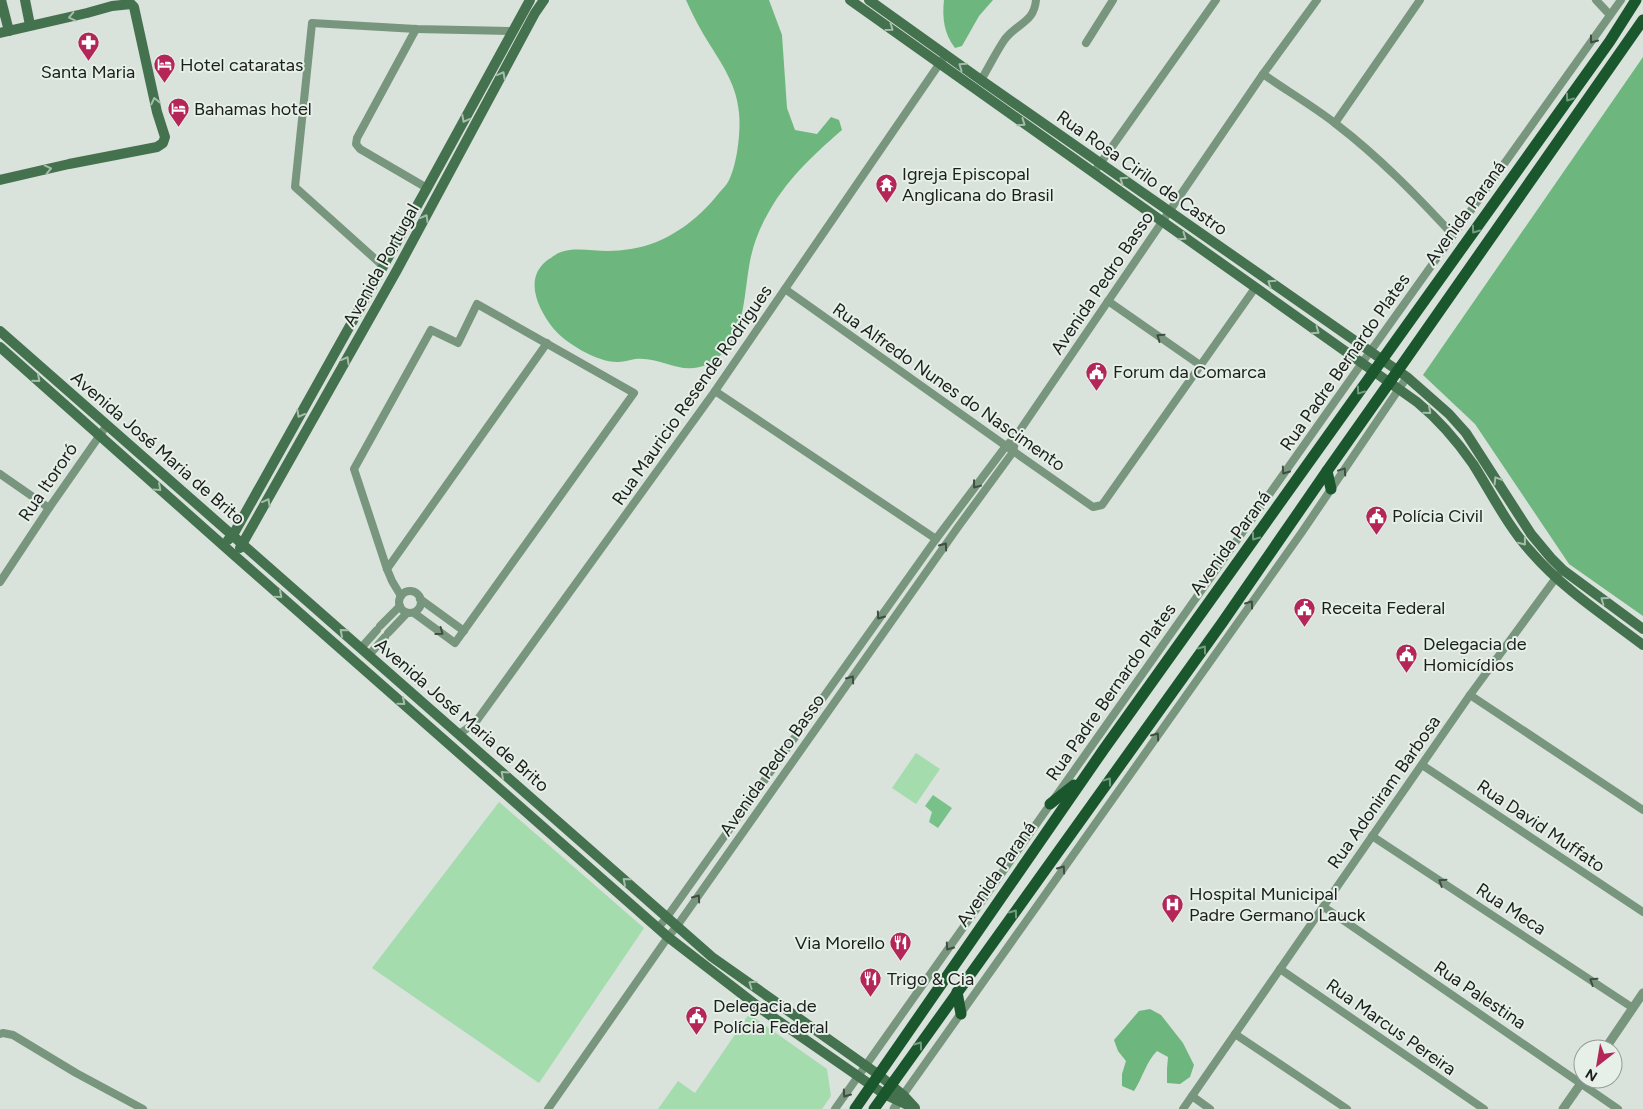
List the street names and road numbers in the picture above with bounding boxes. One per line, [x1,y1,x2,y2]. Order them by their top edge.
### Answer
street label: Rua Rosa Cirilo de Castro [1052,106,1232,240]
street label: Avenida Paraná [1420,157,1510,269]
street label: Avenida Portugal [338,200,424,330]
street label: Avenida Pedro Basso [1046,207,1158,359]
street label: Rua Padre Bernardo Plates [1275,269,1415,455]
street label: Rua Mauricio Resende Rodrigues [607,281,777,509]
street label: Rua Alfredo Nunes do Nascimento [828,298,1070,476]
street label: Avenida José Maria de Brito [67,366,249,530]
street label: Rua Itororó [14,439,82,525]
street label: Avenida Paraná [1185,487,1275,599]
street label: Rua Padre Bernardo Plates [1041,599,1181,785]
street label: Avenida José Maria de Brito [371,633,553,797]
street label: Avenida Pedro Basso [715,690,829,840]
street label: Rua Adoniram Barbosa [1323,711,1445,873]
street label: Rua David Muffato [1473,775,1609,877]
street label: Avenida Paraná [952,817,1040,931]
street label: Rua Meca [1472,878,1550,940]
street label: Rua Palestina [1430,956,1530,1034]
street label: Rua Marcus Pereira [1322,974,1460,1080]

